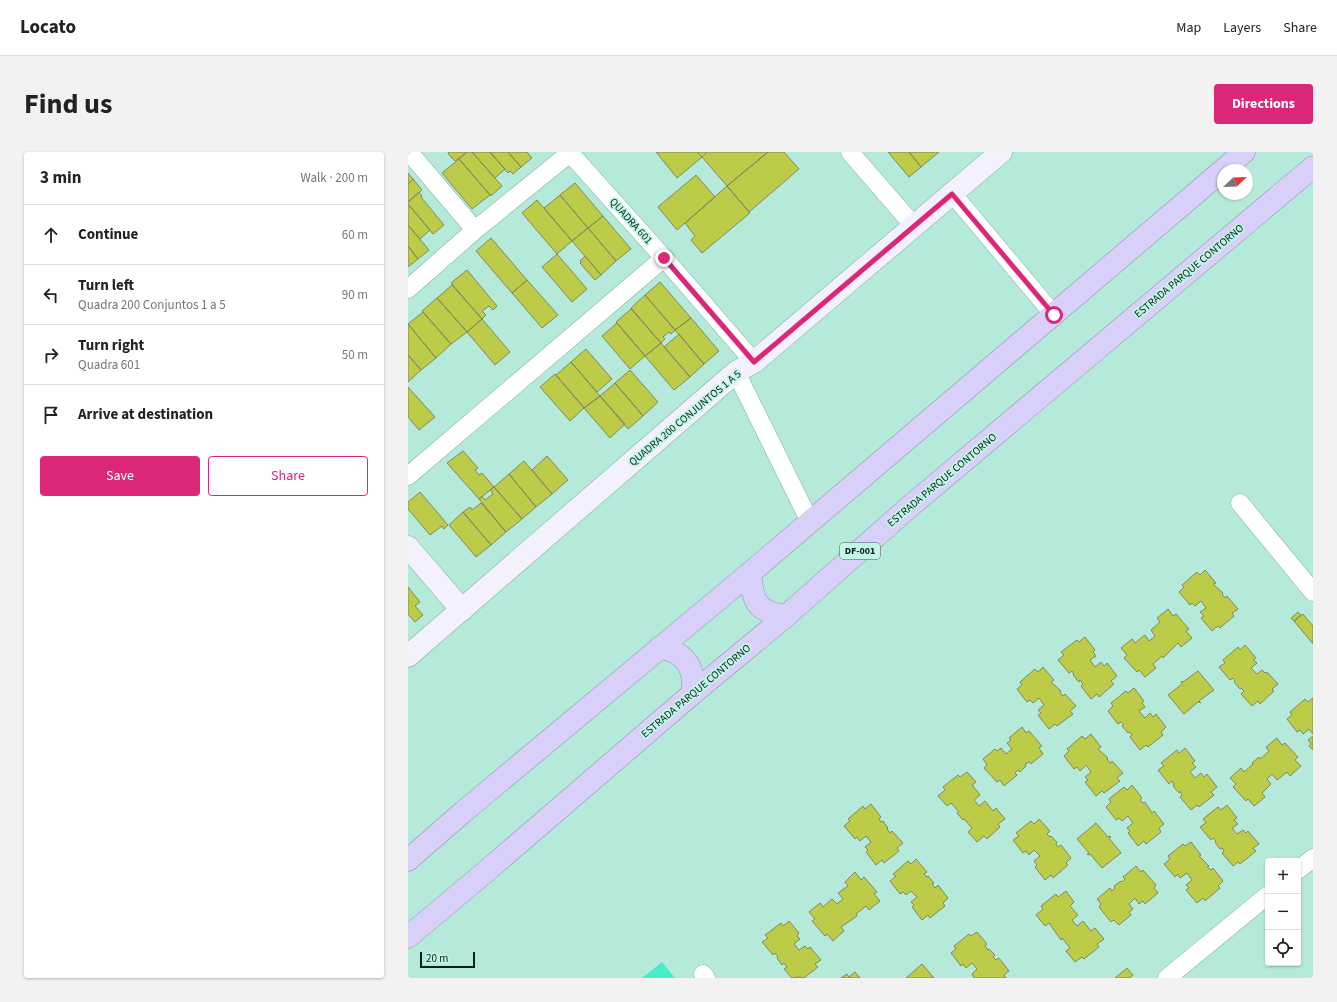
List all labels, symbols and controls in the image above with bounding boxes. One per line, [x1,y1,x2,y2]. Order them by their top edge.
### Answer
text: Locato [20,14,76,41]
text: Map [1176,18,1201,38]
text: Layers [1223,18,1261,38]
text: Share [1283,18,1317,38]
text: Find us [24,84,112,124]
button: Directions [1214,84,1313,124]
north arrow [1217,164,1253,200]
text: 3 min [40,166,81,190]
text: Walk · 200 m [300,169,368,187]
street label: QUADRA 601 [606,195,656,247]
street label: ESTRADA PARQUE CONTORNO [1131,221,1247,321]
icon: ahead [40,224,62,246]
text: Continue [78,224,138,245]
text: 60 m [342,226,368,244]
route end [655,249,673,267]
text: Turn left [78,275,134,296]
icon: left [40,284,62,306]
text: 90 m [342,286,368,304]
text: Quadra 200 Conjuntos 1 a 5 [78,296,226,314]
route start [1045,306,1063,324]
text: Turn right [78,335,144,356]
icon: right [40,344,62,366]
text: 50 m [342,346,368,364]
text: Quadra 601 [78,356,140,374]
street label: QUADRA 200 CONJUNTOS 1 A 5 [626,367,744,469]
icon: arrive [40,404,62,426]
text: Arrive at destination [78,404,213,425]
street label: ESTRADA PARQUE CONTORNO [884,430,1000,530]
button: Save [40,456,200,496]
button: Share [208,456,368,496]
road number: DF-001 [840,543,880,559]
street label: ESTRADA PARQUE CONTORNO [638,641,754,741]
map controls [1265,858,1301,966]
button: + [1265,858,1301,894]
button: − [1265,894,1301,930]
button: locate [1265,930,1301,966]
scale bar [420,950,475,969]
text: 20 m [426,951,448,966]

